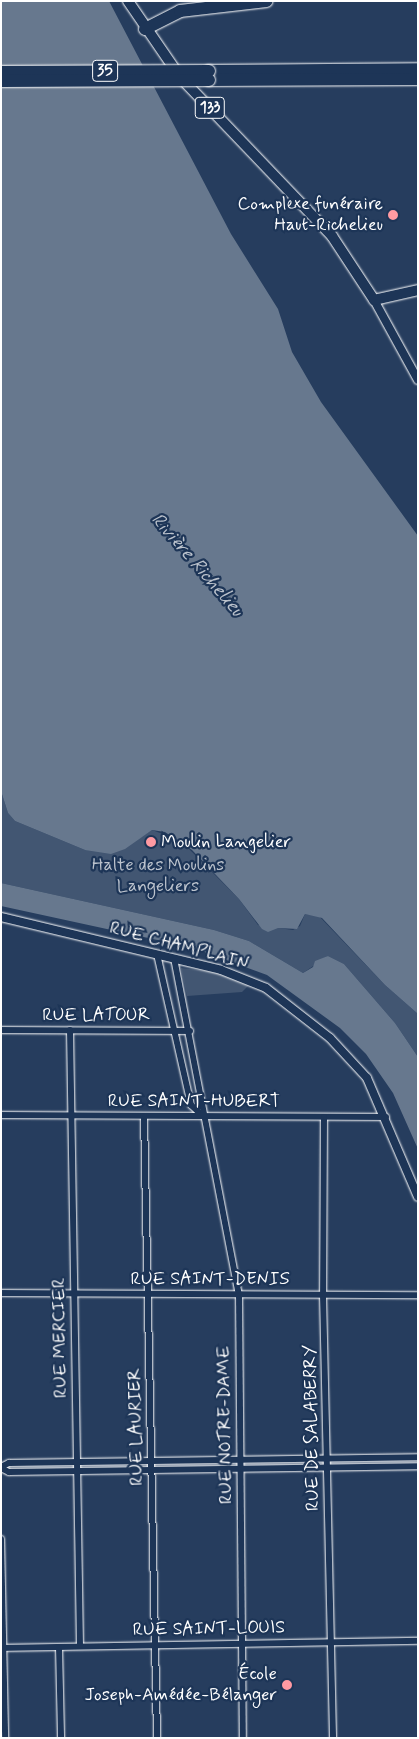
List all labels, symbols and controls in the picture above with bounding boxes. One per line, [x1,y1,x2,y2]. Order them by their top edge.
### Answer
road number: 35 [91,58,119,84]
road number: 133 [194,95,226,122]
place label: Complexe funéraire Haut-Richelieu [236,194,383,236]
marker: Complexe funéraire Haut-Richelieu [387,209,399,221]
water label: Rivière Richelieu [146,509,248,621]
place label: Moulin Langelier [161,831,289,853]
marker: Moulin Langelier [145,836,157,848]
park label: Halte des Moulins Langeliers [91,855,225,898]
street label: RUE CHAMPLAIN [110,918,248,974]
street label: RUE LATOUR [41,1004,151,1026]
street label: RUE SAINT-HUBERT [107,1090,281,1112]
street label: RUE SAINT-DENIS [130,1268,290,1290]
street label: RUE MERCIER [48,1278,72,1398]
street label: RUE NOTRE-DAME [213,1344,237,1506]
street label: RUE DE SALABERRY [300,1346,324,1510]
street label: RUE LAURIER [124,1371,148,1483]
street label: RUE SAINT-LOUIS [132,1617,286,1641]
place label: École Joseph-Amédée-Bélanger [84,1664,277,1706]
marker: École Joseph-Amédée-Bélanger [281,1679,293,1691]

